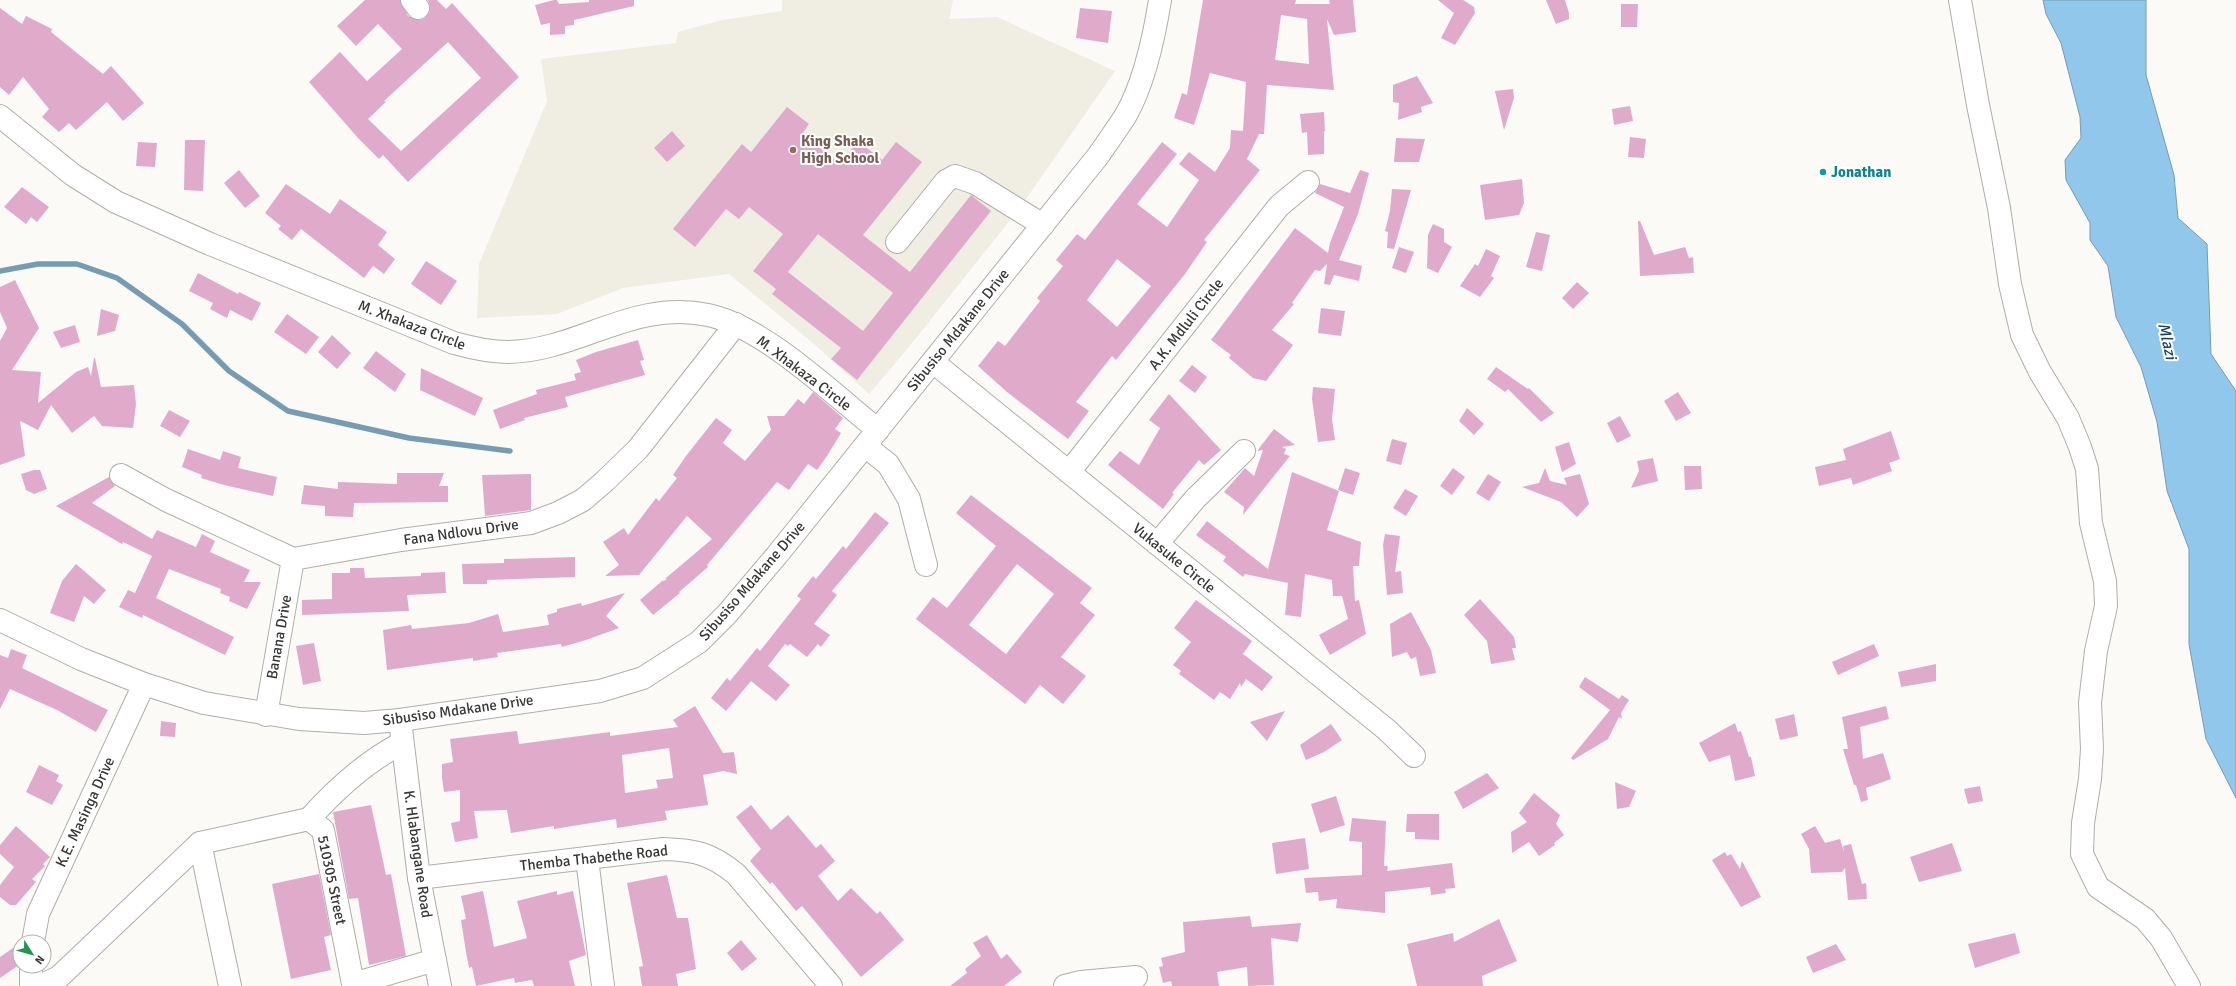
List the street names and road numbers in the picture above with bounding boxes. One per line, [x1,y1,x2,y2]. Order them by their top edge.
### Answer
street label: Sibusiso Mdakane Drive [903,265,1013,395]
street label: A.K. Mdluli Circle [1145,275,1227,373]
street label: M. Xhakaza Circle [356,296,468,354]
street label: M. Xhakaza Circle [753,332,855,414]
street label: Fana Ndlovu Drive [402,515,520,549]
street label: Sibusiso Mdakane Drive [695,518,809,644]
street label: Vukasuke Circle [1129,519,1219,597]
street label: Banana Drive [263,594,295,680]
street label: Sibusiso Mdakane Drive [381,690,535,730]
street label: K.E. Masinga Drive [52,754,118,870]
street label: K. Hlabangane Road [400,789,436,919]
street label: 510305 Street [314,834,350,926]
street label: Themba Thabethe Road [519,841,669,875]

